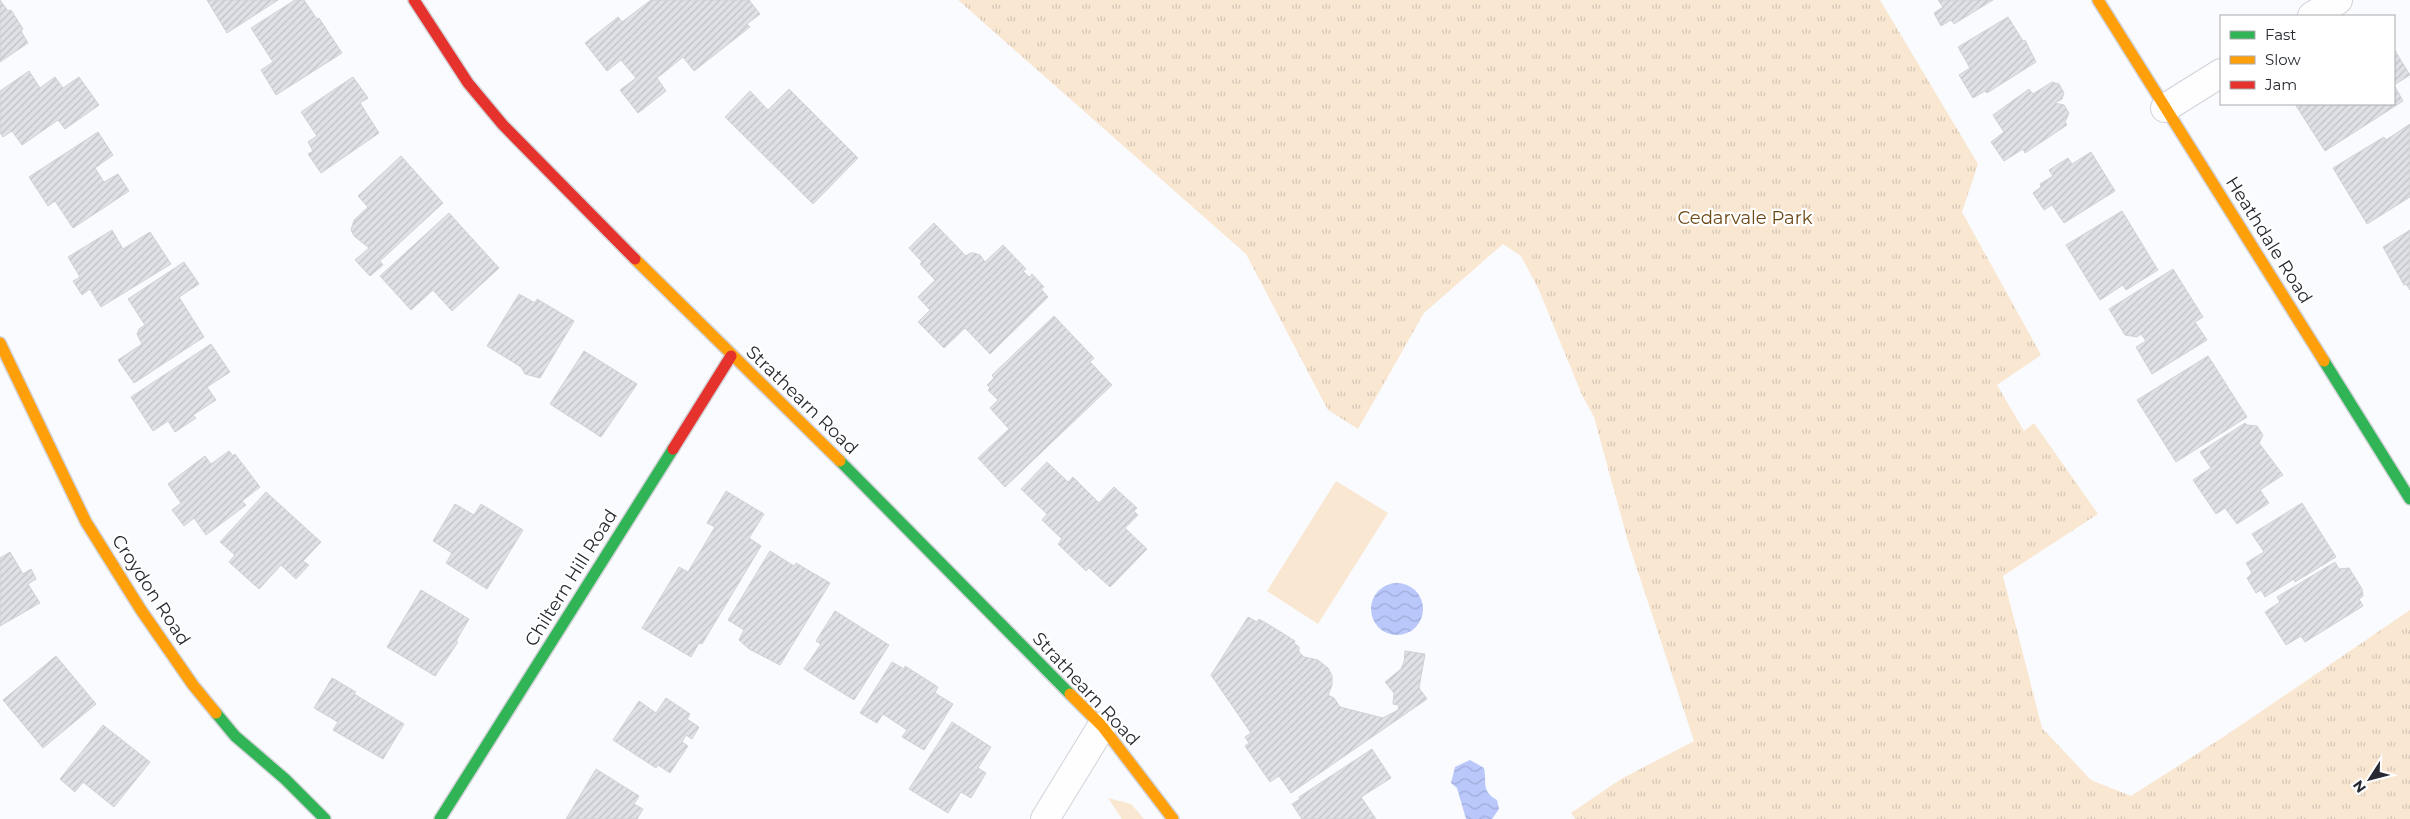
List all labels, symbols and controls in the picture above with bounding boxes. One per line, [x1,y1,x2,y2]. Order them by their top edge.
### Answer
legend [2220,15,2395,105]
text: Fast [2265,25,2296,44]
text: Slow [2265,50,2301,69]
text: Jam [2264,75,2297,94]
street label: Heathdale Road [2221,172,2317,308]
park label: Cedarvale Park [1677,207,1813,229]
street label: Strathearn Road [741,341,863,459]
street label: Chiltern Hill Road [520,506,622,650]
street label: Croydon Road [107,530,195,650]
street label: Strathearn Road [1028,628,1144,750]
north arrow [2345,754,2395,804]
text: N [2349,777,2370,797]

